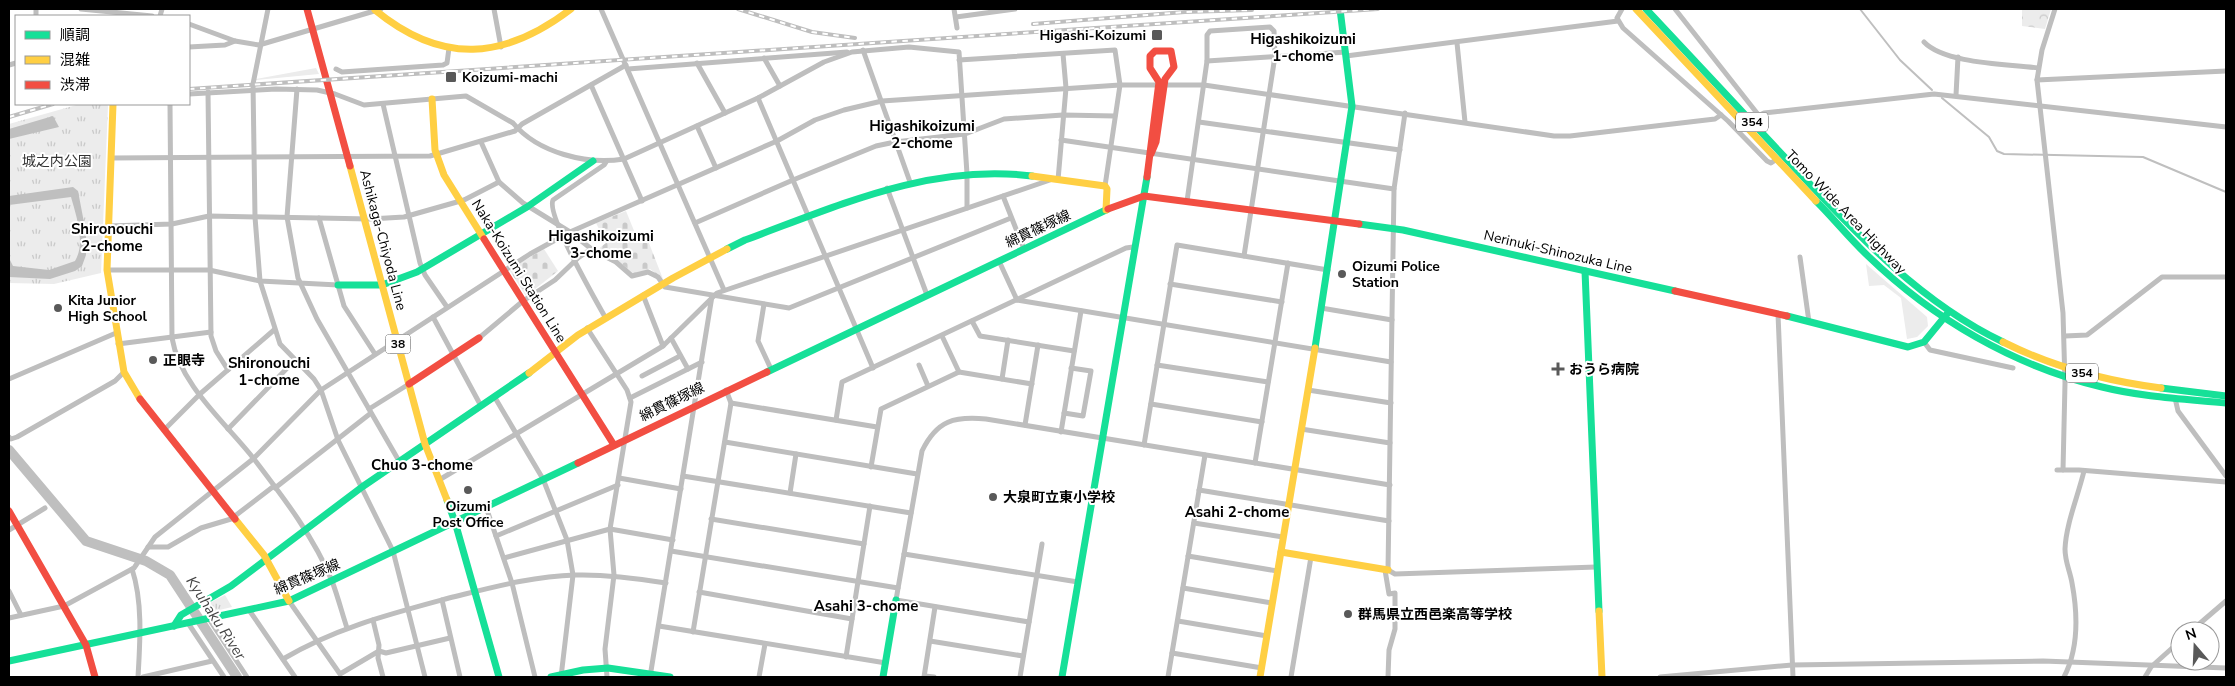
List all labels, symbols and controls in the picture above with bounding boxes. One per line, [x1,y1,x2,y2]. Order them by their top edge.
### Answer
legend [15,15,190,105]
text: 順調 [60,25,90,45]
place label: Higashi-Koizumi [1039,26,1146,45]
marker: Higashi-Koizumi [1150,28,1164,42]
district label: Higashikoizumi 1-chome [1250,29,1356,66]
text: 混雑 [60,50,90,70]
place label: Koizumi-machi [462,68,558,87]
marker: Koizumi-machi [444,70,458,84]
text: 渋滞 [60,75,90,95]
road number: 354 [1736,112,1768,132]
district label: Higashikoizumi 2-chome [869,116,975,153]
street label: Tomo Wide Area Highway [1781,146,1911,279]
park label: 城之内公園 [22,152,92,171]
street label: Ashikaga-Chiyoda Line [355,168,411,312]
street label: Naka-Koizumi Station Line [467,196,571,346]
street label: 綿貫篠塚線 [1002,206,1074,252]
district label: Shironouchi 2-chome [71,219,153,256]
district label: Higashikoizumi 3-chome [548,226,654,263]
street label: Nerinuki-Shinozuka Line [1482,226,1634,278]
place label: Oizumi Police Station [1352,257,1440,292]
marker: Oizumi Police Station [1336,268,1348,280]
place label: Kita Junior High School [68,291,148,326]
marker: Kita Junior High School [52,302,64,314]
road number: 38 [386,334,410,354]
place label: 正眼寺 [163,351,205,370]
district label: Shironouchi 1-chome [228,353,310,390]
marker: 正眼寺 [147,354,159,366]
place label: おうら病院 [1569,360,1639,379]
marker: おうら病院 [1551,362,1565,376]
road number: 354 [2066,363,2098,382]
street label: 綿貫篠塚線 [636,378,708,426]
district label: Chuo 3-chome [371,455,473,475]
marker: Oizumi Post Office [462,484,474,496]
place label: 大泉町立東小学校 [1003,488,1115,507]
marker: 大泉町立東小学校 [987,491,999,503]
place label: Oizumi Post Office [432,497,504,532]
district label: Asahi 2-chome [1185,502,1289,522]
street label: 綿貫篠塚線 [271,555,343,599]
water label: Kyuhaku River [182,572,251,664]
district label: Asahi 3-chome [814,596,918,616]
place label: 群馬県立西邑楽高等学校 [1358,605,1512,624]
marker: 群馬県立西邑楽高等学校 [1342,608,1354,620]
north arrow [2170,621,2220,671]
text: N [2183,623,2199,645]

